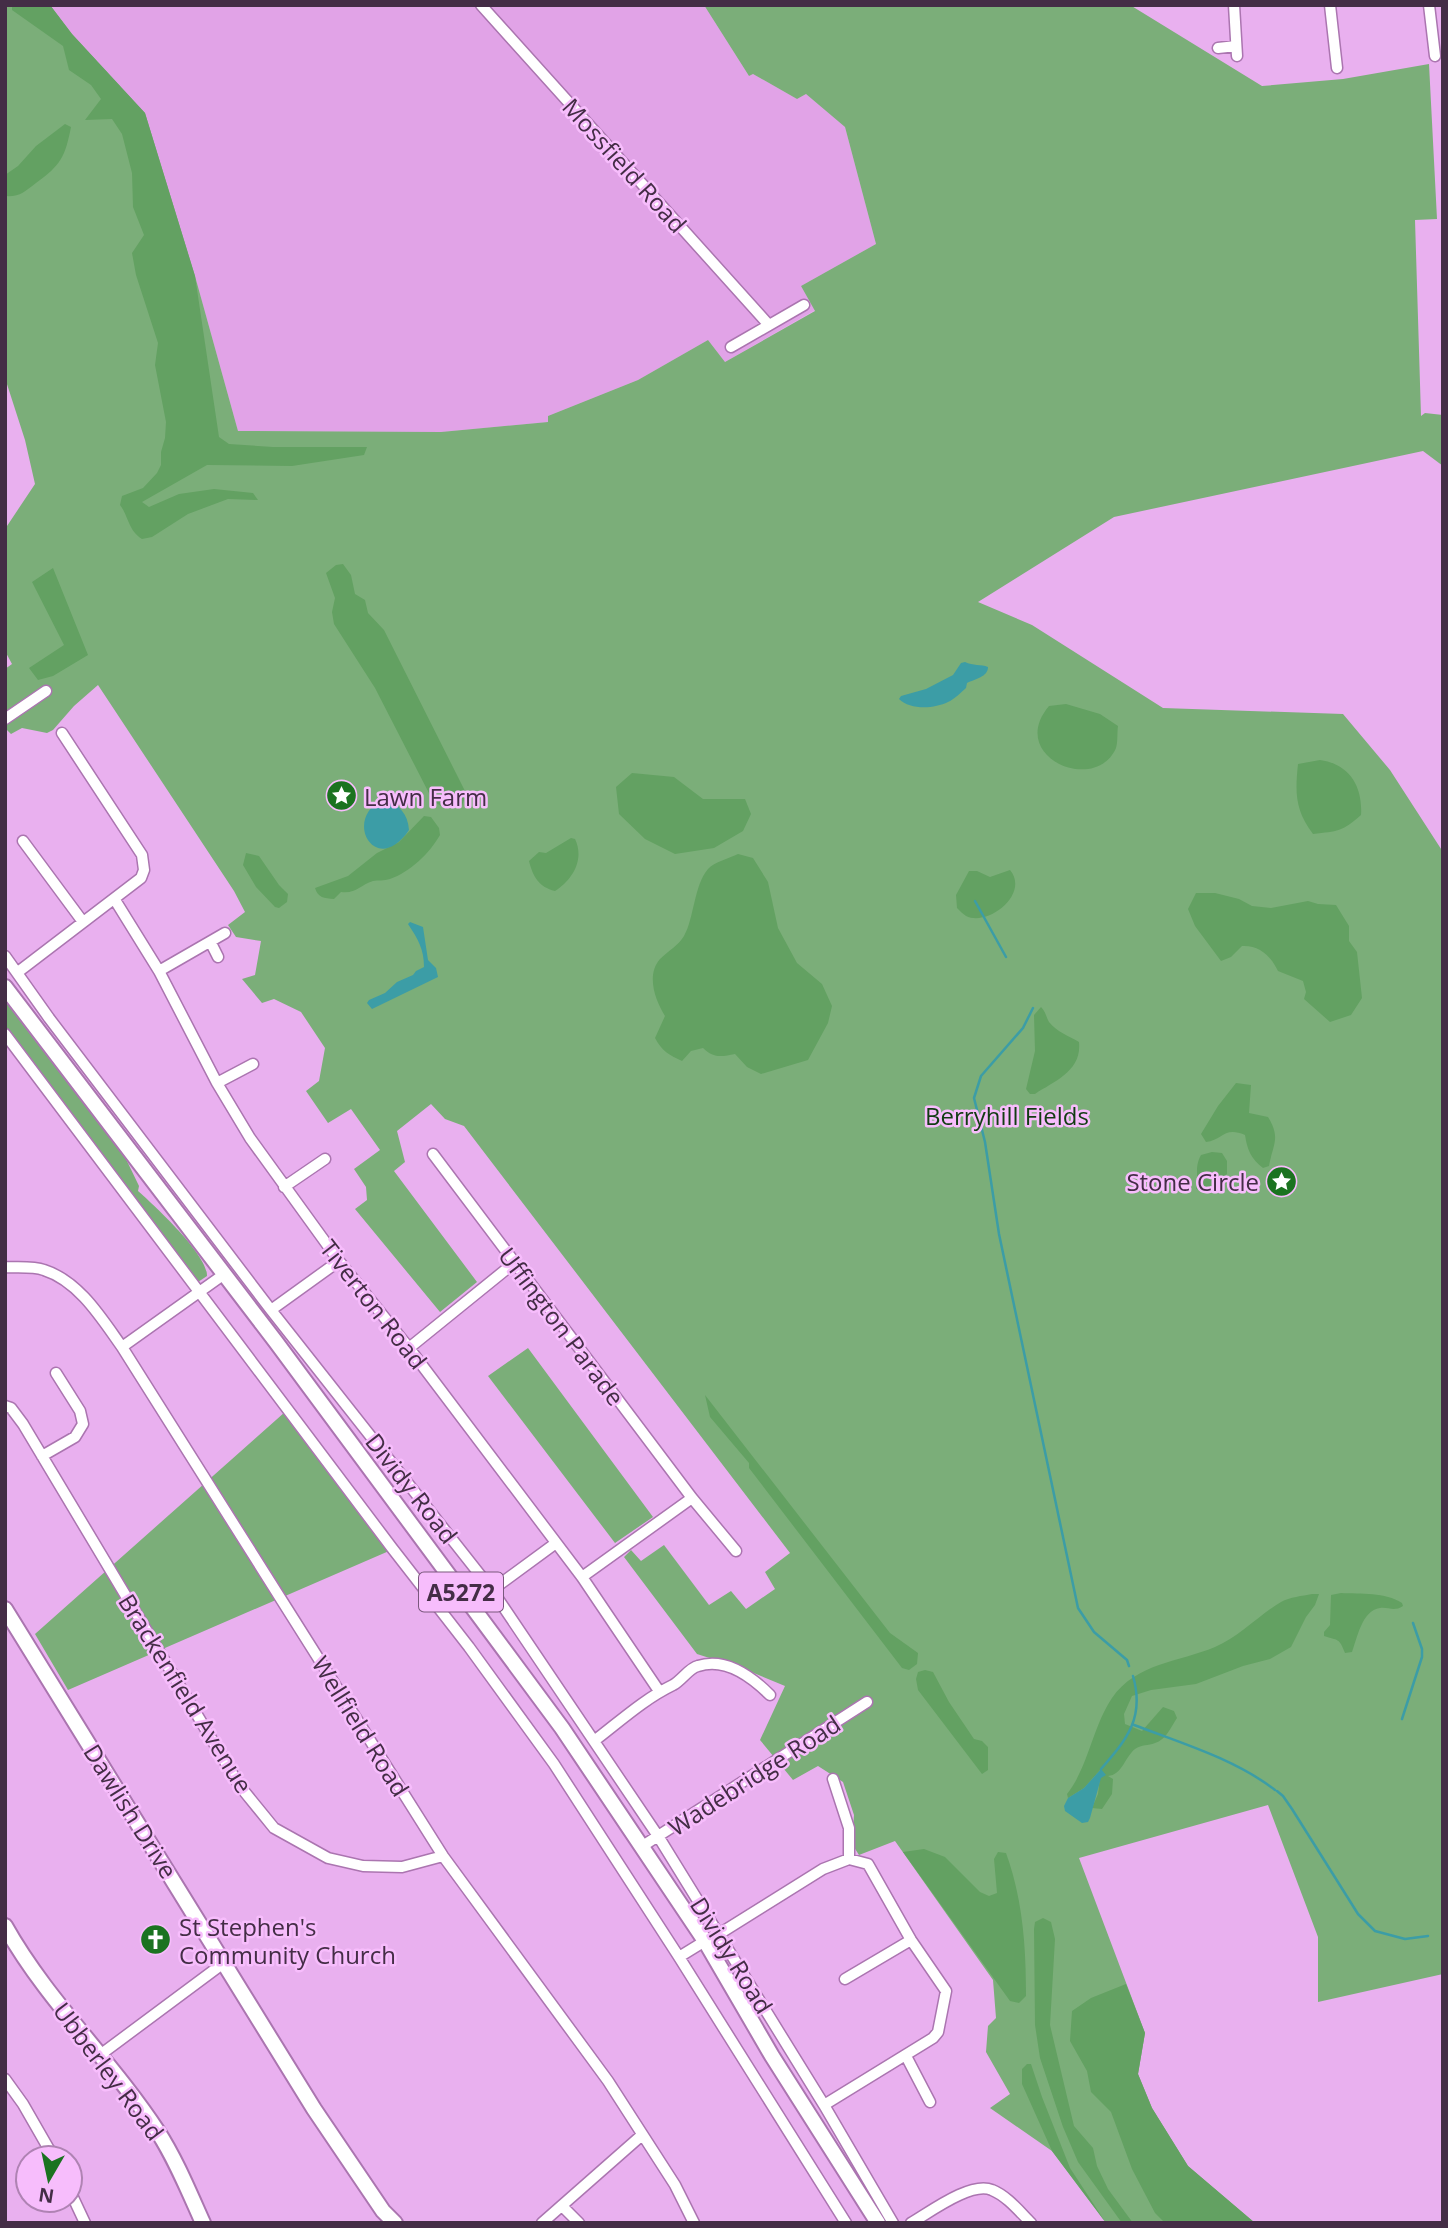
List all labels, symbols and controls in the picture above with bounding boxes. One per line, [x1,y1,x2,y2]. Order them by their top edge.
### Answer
street label: Mossfield Road [556,91,694,239]
place icon: Lawn Farm [324,779,358,813]
place label: Lawn Farm [364,780,487,813]
park label: Berryhill Fields [925,1099,1089,1132]
place icon: Stone Circle [1265,1164,1299,1198]
place label: Stone Circle [1126,1165,1259,1198]
street label: Tiverton Road [313,1232,435,1376]
street label: Uffington Parade [492,1240,632,1412]
street label: Dividy Road [358,1426,466,1550]
road number: A5272 [419,1572,503,1611]
street label: Brackenfield Avenue [111,1587,261,1799]
street label: Wellfield Road [305,1650,417,1802]
street label: Wadebridge Road [662,1707,846,1843]
street label: Dawlish Drive [77,1738,185,1884]
street label: Dividy Road [683,1890,781,2020]
place label: St Stephen's Community Church [179,1910,396,1971]
church icon: St Stephen's Community Church [139,1923,173,1957]
street label: Ubberley Road [46,1995,172,2147]
north arrow [14,2144,84,2214]
text: N [37,2182,56,2210]

